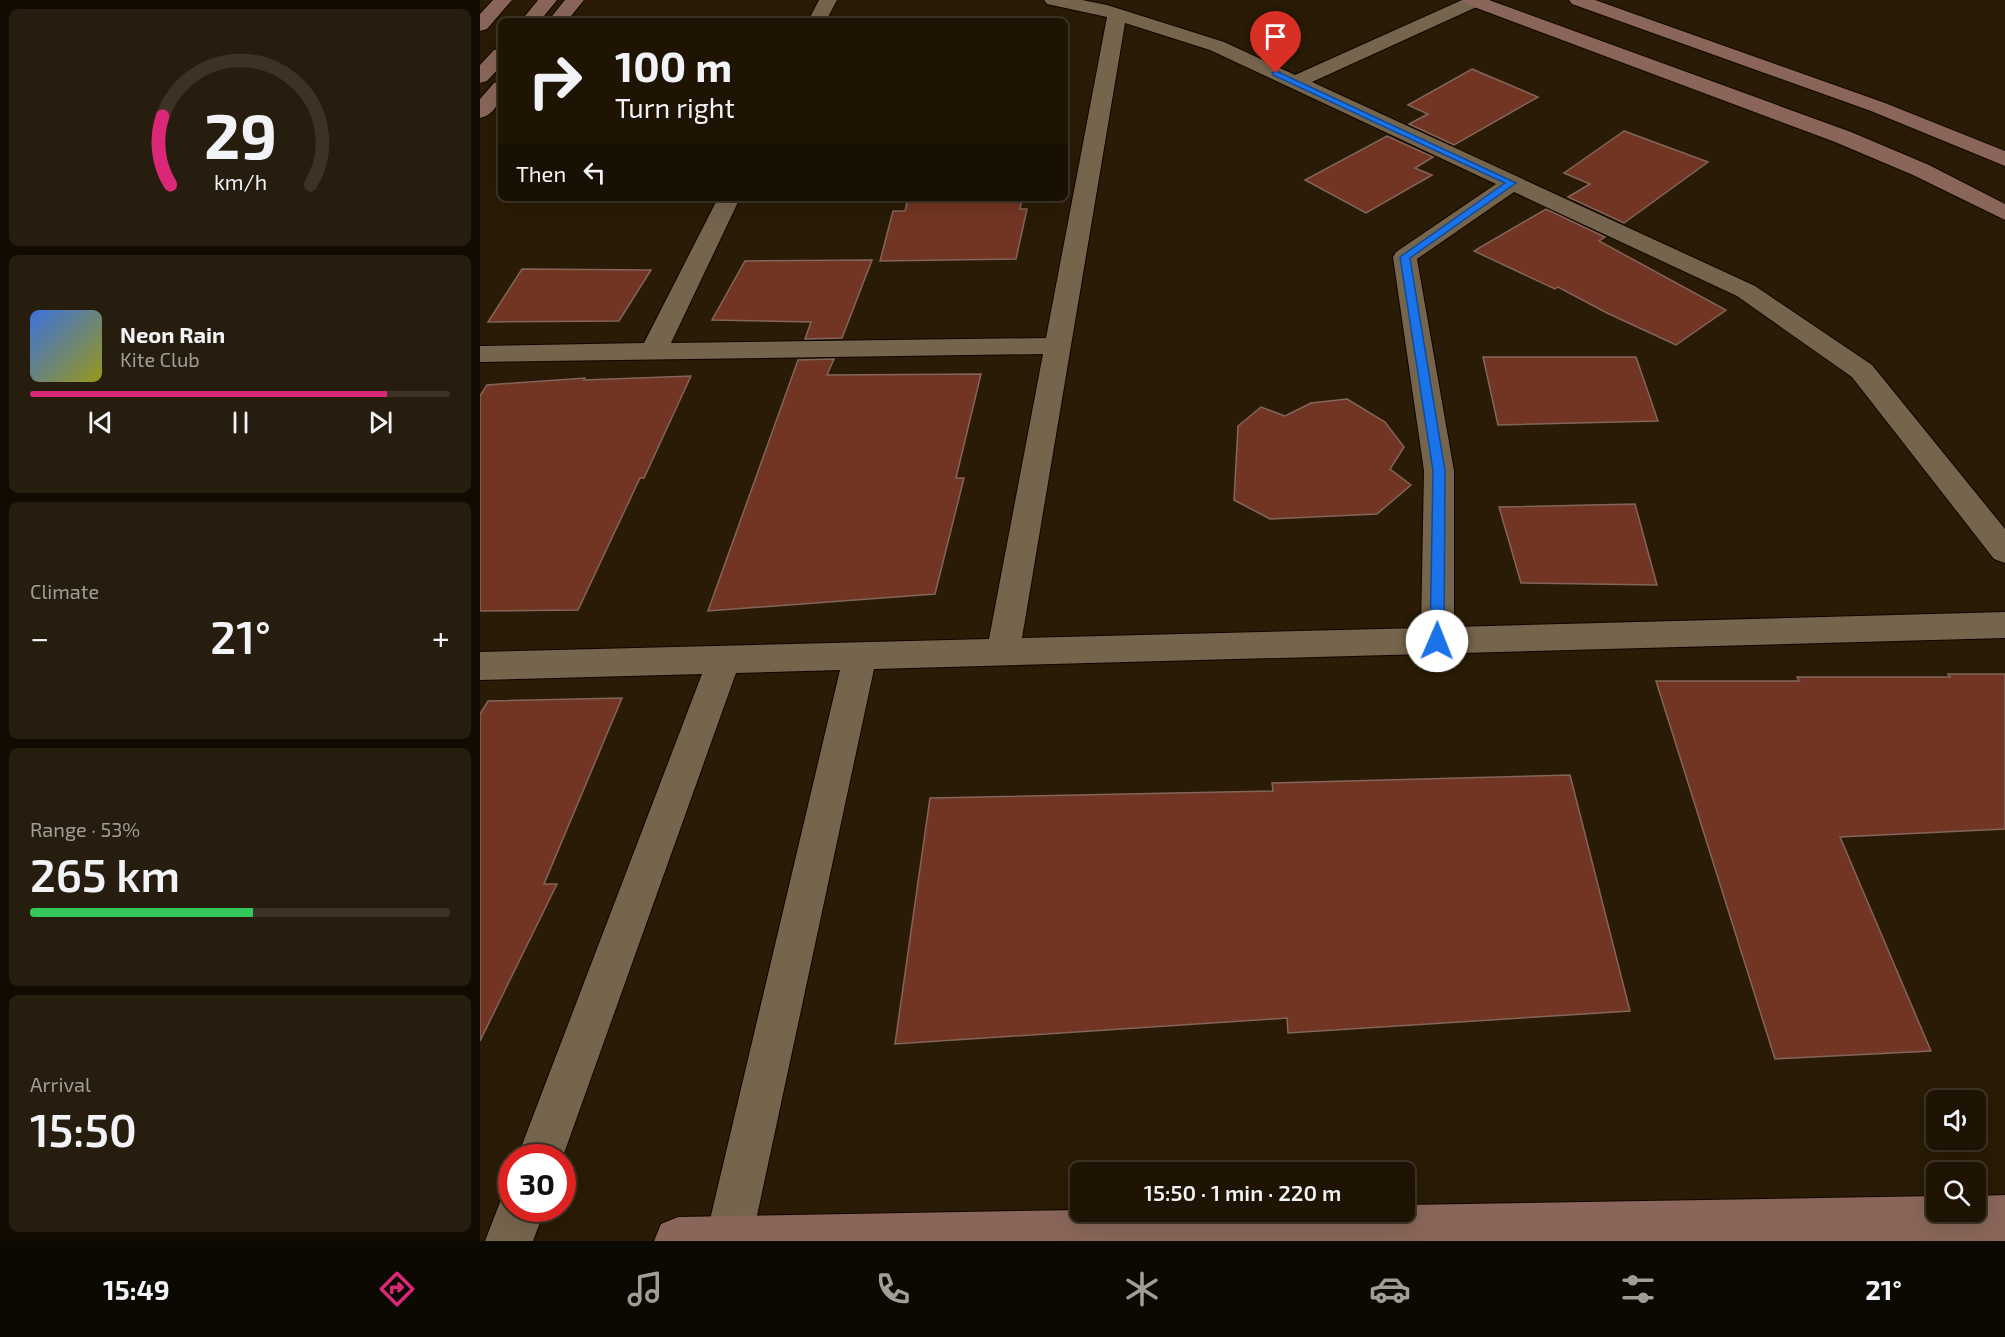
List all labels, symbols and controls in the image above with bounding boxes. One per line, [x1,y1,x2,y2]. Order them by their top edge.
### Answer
pin [1250,11,1301,73]
icon: arrive [1259,20,1292,53]
text: 100 m [615,40,732,90]
icon: right [516,42,594,120]
text: Turn right [615,91,735,123]
text: 29 [203,97,277,172]
icon: left [578,156,611,189]
text: Then [516,160,566,186]
text: km/h [213,169,267,194]
text: Neon Rain [120,321,225,347]
text: Kite Club [120,347,200,371]
icon: previous [84,406,117,439]
icon: pause [224,406,257,439]
icon: next [364,406,397,439]
text: Climate [30,579,99,603]
text: 21° [210,609,271,663]
position arrow [1405,609,1469,673]
text: − [30,617,49,657]
text: + [432,617,450,657]
text: Range · 53% [30,817,140,841]
text: 265 km [30,847,180,901]
text: Arrival [30,1072,91,1096]
map controls [1926,1090,1986,1222]
button: sound [1926,1090,1986,1150]
text: 15:50 [30,1102,137,1156]
speed limit sign: 30 [498,1144,576,1222]
button: search [1926,1162,1986,1222]
text: 15:50 · 1 min · 220 m [1144,1179,1341,1205]
icon: directions [376,1268,418,1310]
icon: music [624,1268,666,1310]
icon: phone [872,1268,914,1310]
icon: climate [1121,1268,1163,1310]
icon: car [1369,1268,1411,1310]
icon: filters [1617,1268,1659,1310]
text: 15:49 [103,1273,170,1305]
text: 21° [1865,1273,1902,1305]

